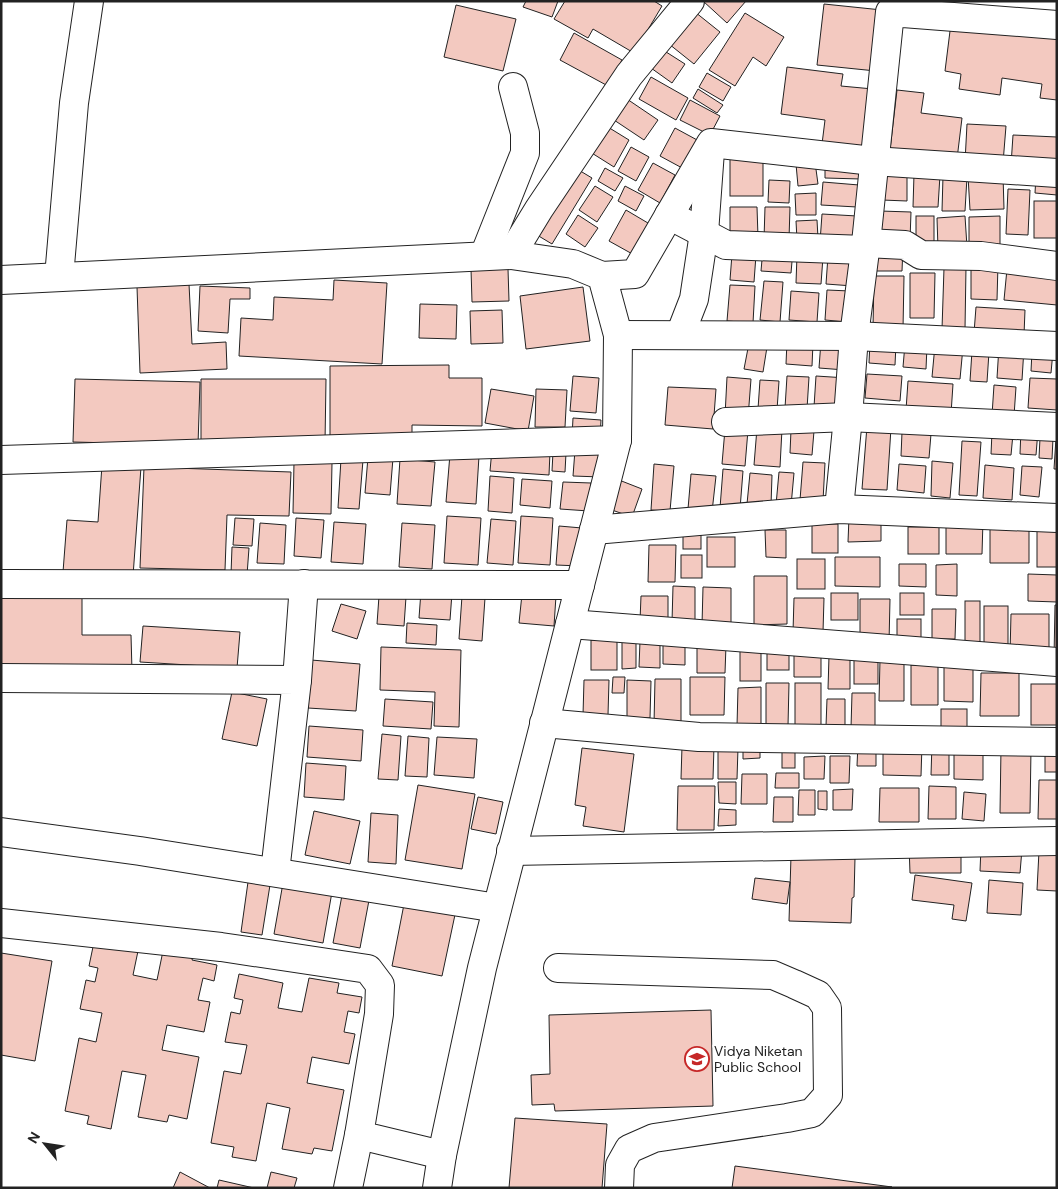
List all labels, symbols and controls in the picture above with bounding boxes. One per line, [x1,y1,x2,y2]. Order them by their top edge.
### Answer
place label: Vidya Niketan Public School [714,1042,803,1076]
school or university icon: Vidya Niketan Public School [684,1046,710,1072]
north arrow [20,1119,70,1169]
text: N [23,1129,44,1146]

